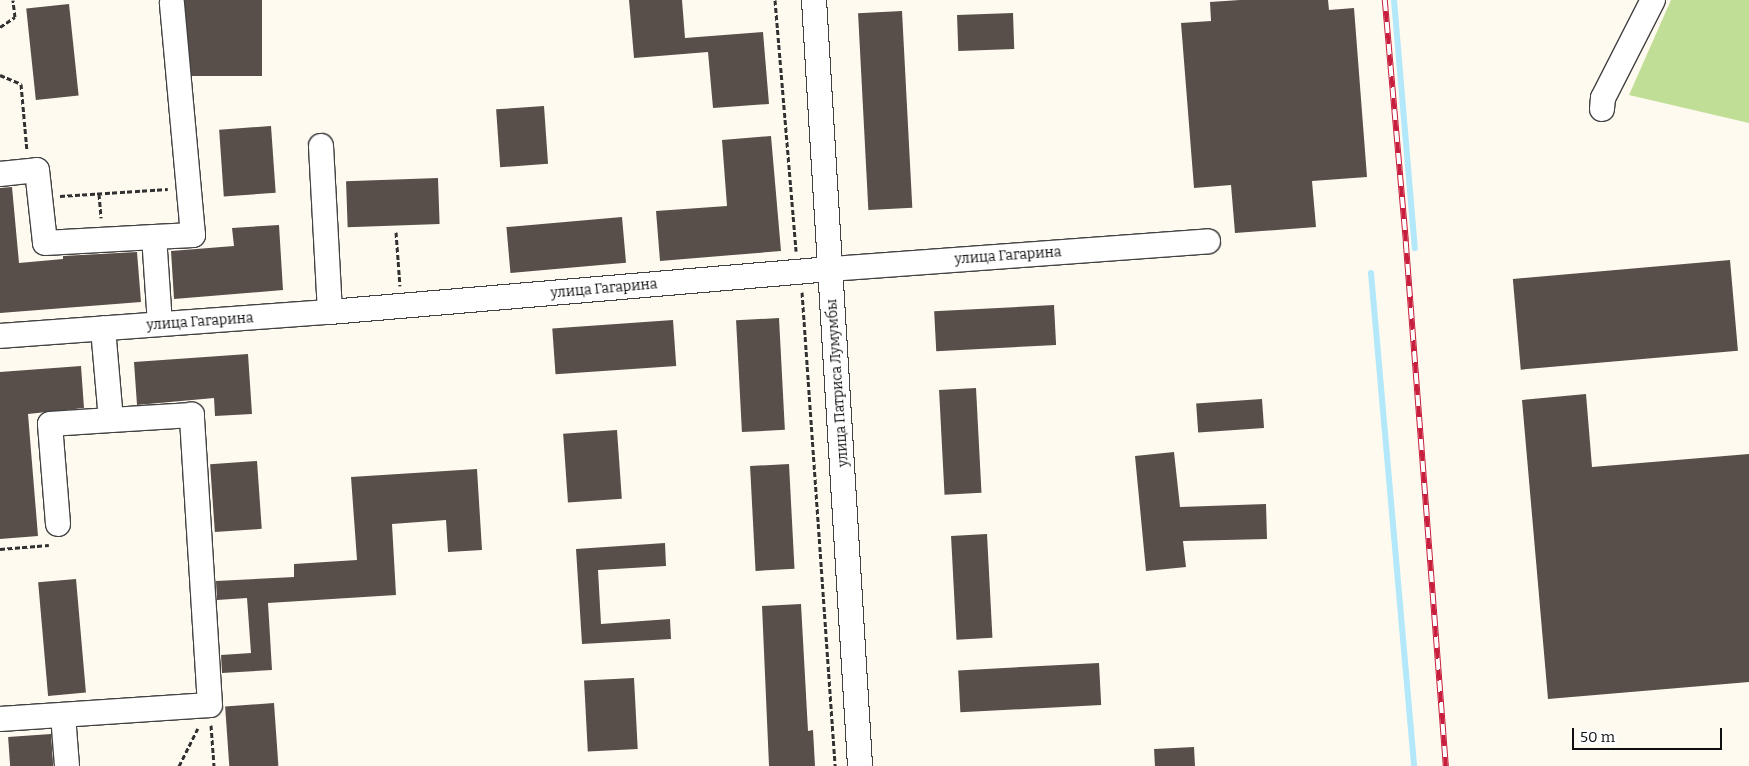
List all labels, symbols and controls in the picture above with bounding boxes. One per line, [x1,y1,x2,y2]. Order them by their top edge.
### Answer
street label: улица Гагарина [954,244,1062,268]
street label: улица Гагарина [550,276,658,302]
street label: улица Патриса Лумумбы [824,298,852,468]
street label: улица Гагарина [146,310,254,334]
scale bar [1574,718,1724,750]
text: 50 m [1580,728,1615,746]

